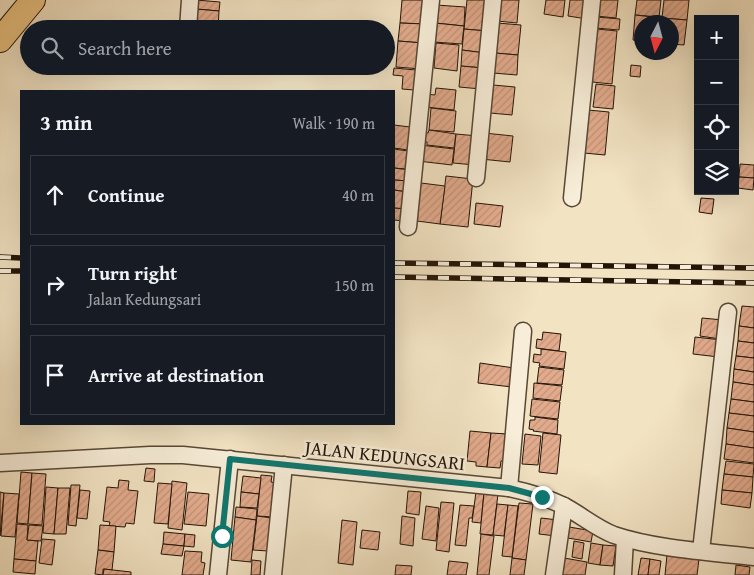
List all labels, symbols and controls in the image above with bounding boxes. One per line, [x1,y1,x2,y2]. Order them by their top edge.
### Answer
north arrow [634,15,679,60]
map controls [694,15,739,195]
button: + [694,15,739,60]
search box [20,20,395,75]
icon: search [38,34,66,62]
text: Search here [78,34,172,62]
button: − [694,60,739,105]
button: locate [694,105,739,150]
text: 3 min [40,107,92,138]
text: Walk · 190 m [292,111,375,135]
button: layers [694,150,739,195]
icon: ahead [41,181,69,209]
text: Continue [88,181,165,209]
text: 40 m [342,183,374,207]
text: Turn right [88,259,177,287]
icon: right [41,271,69,299]
text: 150 m [334,273,374,297]
text: Jalan Kedungsari [88,287,201,311]
icon: arrive [41,361,69,389]
text: Arrive at destination [88,361,264,389]
street label: JALAN KEDUNGSARI [301,432,467,477]
route end [531,486,554,509]
route start [211,525,234,548]

